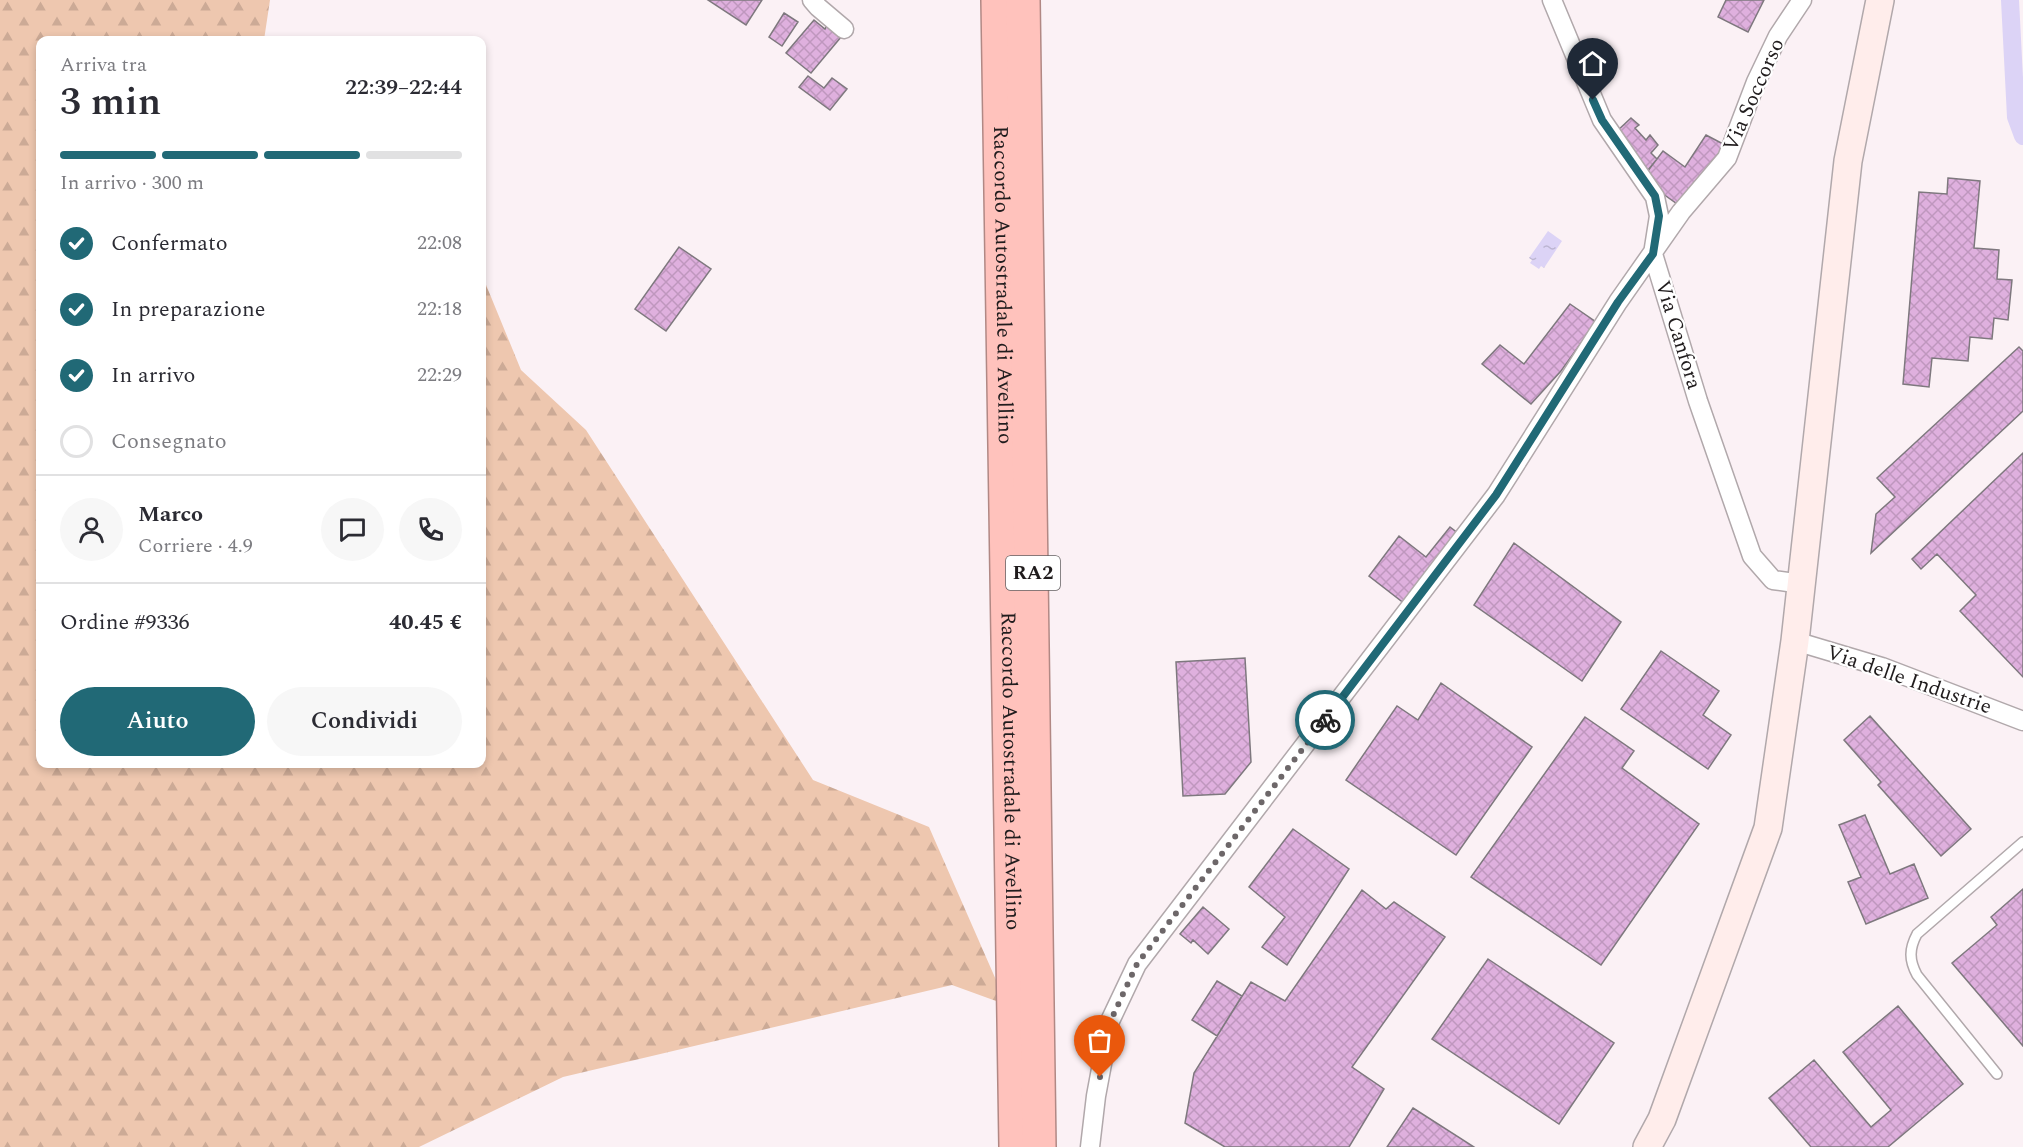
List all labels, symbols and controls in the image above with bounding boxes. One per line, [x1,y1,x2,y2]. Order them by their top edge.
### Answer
street label: Via Soccorso [1715,33,1793,157]
pin [1567,38,1618,100]
icon: home [1576,47,1609,80]
text: Arriva tra [60,50,147,80]
text: 22:39–22:44 [345,71,462,104]
text: 3 min [60,73,161,132]
street label: Raccordo Autostradale di Avellino [984,125,1021,445]
text: In arrivo · 300 m [60,168,204,198]
icon: check [60,227,93,260]
text: Confermato [111,227,228,260]
text: 22:08 [417,228,462,258]
street label: Via Canfora [1646,276,1710,394]
icon: check [60,293,93,326]
text: In preparazione [111,293,265,326]
text: 22:18 [417,294,462,324]
icon: check [60,359,93,392]
text: In arrivo [111,359,195,392]
text: 22:29 [417,360,462,390]
text: Consegnato [111,425,227,458]
button: person [60,498,123,561]
text: Marco [138,498,203,531]
button: chat [321,498,384,561]
button: phone [399,498,462,561]
text: Corriere · 4.9 [138,531,253,561]
road number: RA2 [1006,556,1060,590]
text: Ordine #9336 [60,606,190,639]
text: 40.45 € [389,606,462,639]
street label: Raccordo Autostradale di Avellino [992,611,1029,930]
street label: Via delle Industrie [1822,637,1996,723]
button: Aiuto [60,687,255,756]
button: Condividi [267,687,462,756]
courier [1295,690,1355,750]
icon: bike [1309,704,1342,737]
pin [1074,1015,1125,1077]
icon: bag [1083,1024,1116,1057]

